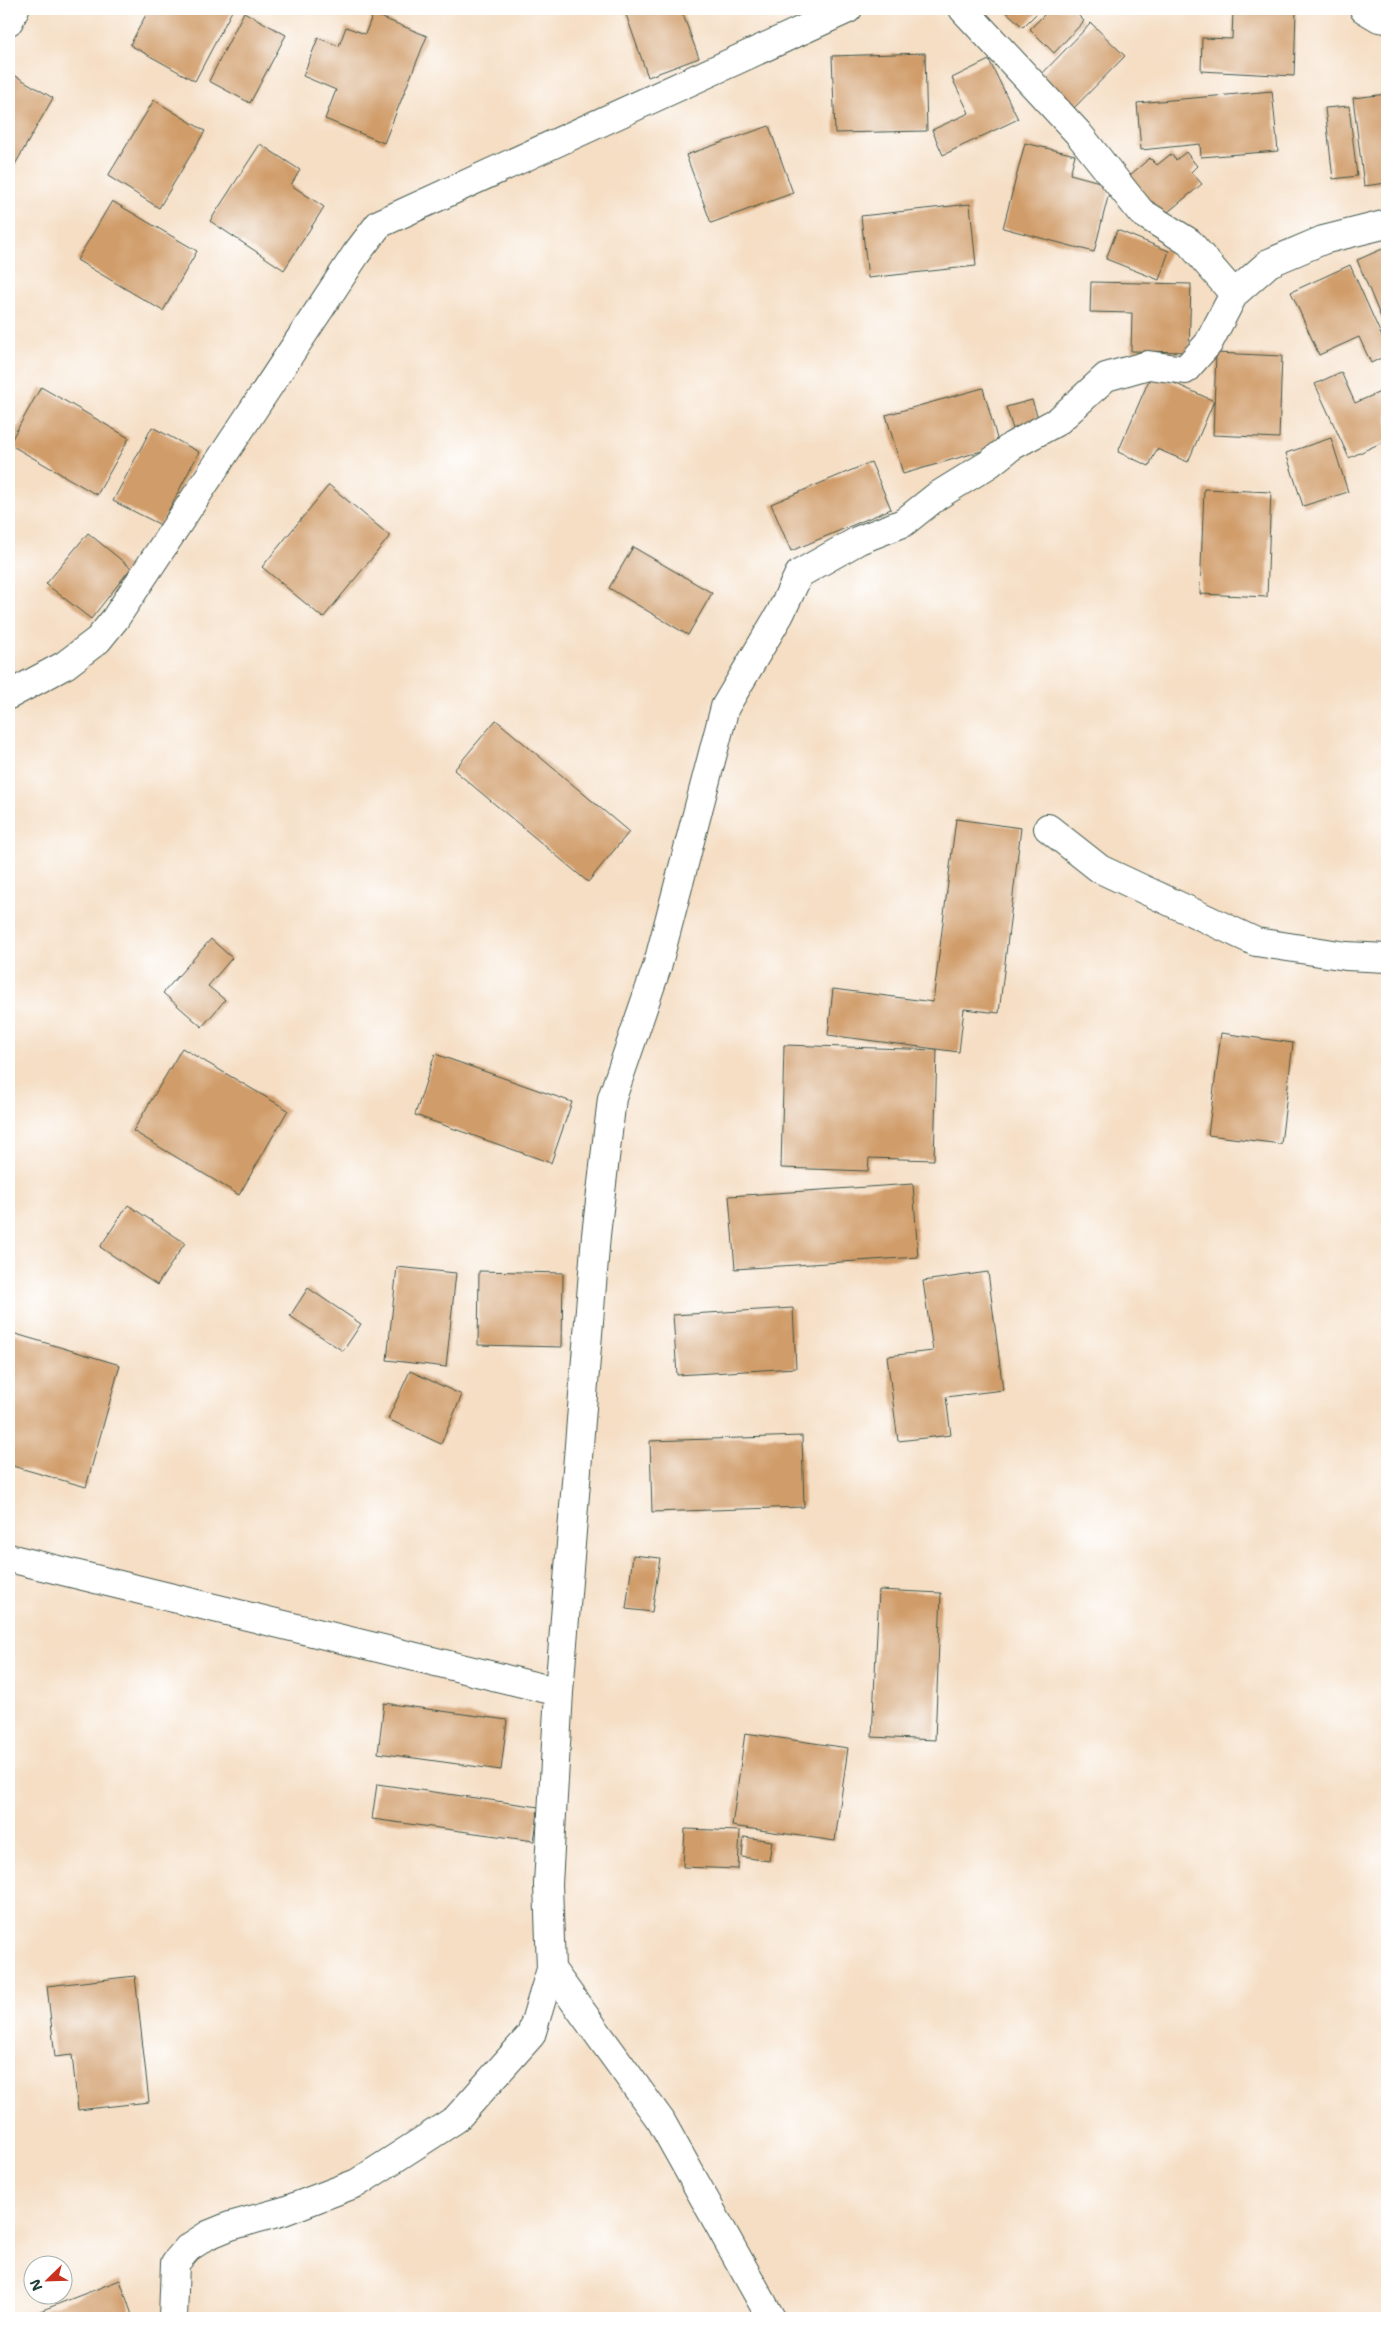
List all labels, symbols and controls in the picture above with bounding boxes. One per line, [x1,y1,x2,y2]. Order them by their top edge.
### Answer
north arrow [22,2254,72,2304]
text: N [26,2276,46,2294]

